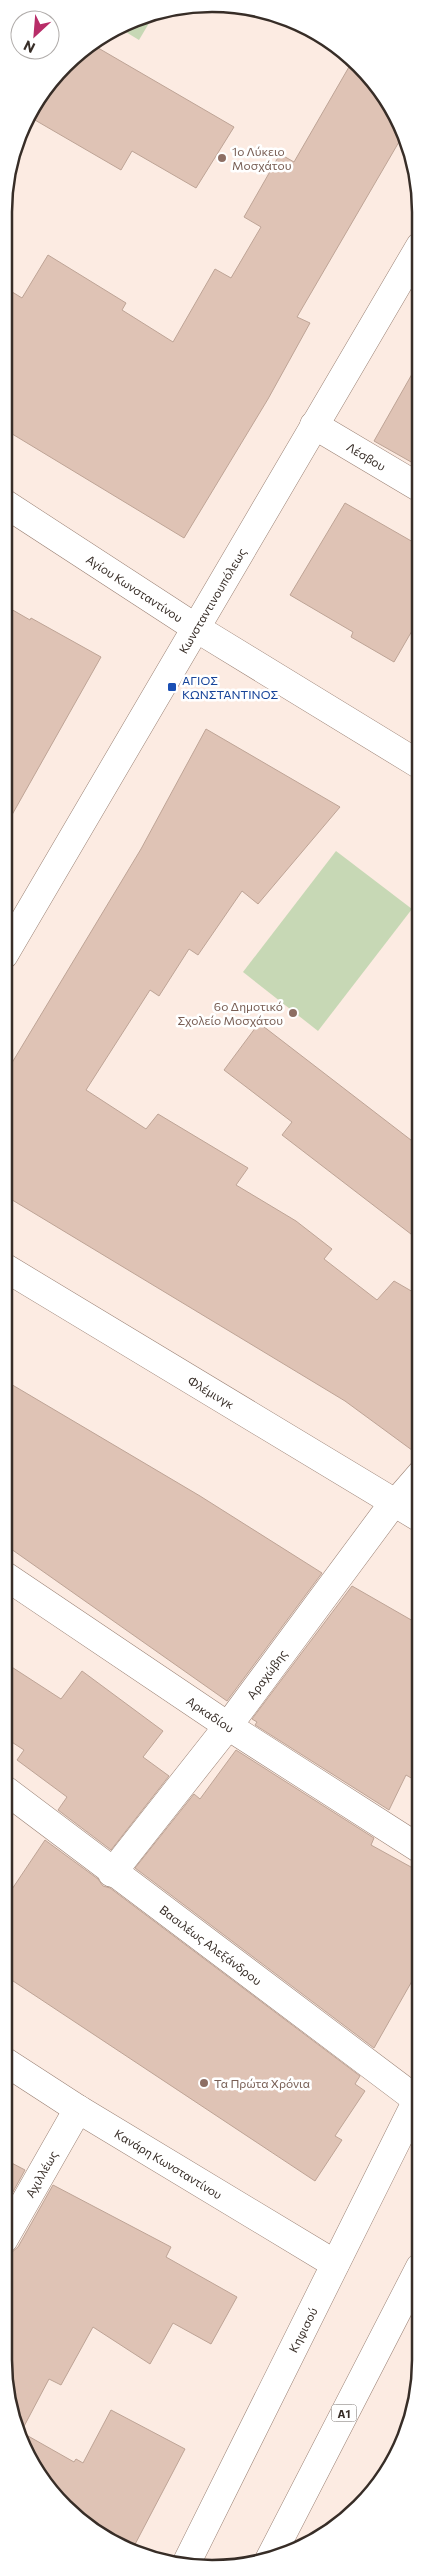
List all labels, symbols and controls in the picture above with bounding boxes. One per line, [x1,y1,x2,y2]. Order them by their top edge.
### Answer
north arrow [10,10,60,60]
text: N [21,37,38,57]
place label: 1ο Λύκειο Μοσχάτου [232,144,292,172]
marker: 1ο Λύκειο Μοσχάτου [216,152,228,164]
street label: Λέσβου [344,439,389,473]
street label: Κωνσταντινουπόλεως [176,545,248,656]
street label: Αγίου Κωνσταντίνου [84,552,186,625]
place label: ΑΓΙΟΣ ΚΩΝΣΤΑΝΤΙΝΟΣ [182,673,278,701]
marker: ΑΓΙΟΣ ΚΩΝΣΤΑΝΤΙΝΟΣ [166,681,178,693]
place label: 6ο Δημοτικό Σχολείο Μοσχάτου [178,999,283,1027]
marker: 6ο Δημοτικό Σχολείο Μοσχάτου [287,1007,299,1019]
street label: Φλέμινγκ [186,1373,237,1411]
street label: Αραχώβης [244,1646,290,1702]
street label: Αρκαδίου [184,1693,237,1735]
street label: Βασιλέως Αλεξάνδρου [157,1902,265,1988]
place label: Τα Πρώτα Χρόνια [214,2076,310,2090]
marker: Τα Πρώτα Χρόνια [198,2077,210,2089]
street label: Κανάρη Κωνσταντίνου [112,2126,225,2202]
street label: Αχιλλέως [22,2148,60,2200]
street label: Κηφισού [286,2305,320,2355]
road number: Α1 [332,2404,356,2422]

